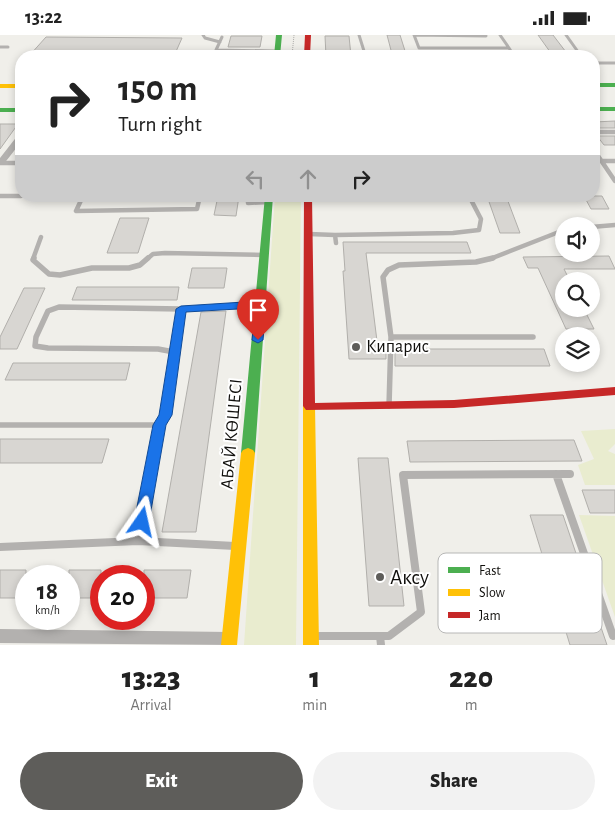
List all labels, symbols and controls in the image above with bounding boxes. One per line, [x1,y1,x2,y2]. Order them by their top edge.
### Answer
text: 13:22 [25,8,62,27]
icon: right [35,70,100,135]
text: 150 m [118,72,198,107]
text: Turn right [118,113,202,135]
icon: left [241,165,269,193]
icon: ahead [294,165,322,193]
icon: right [347,165,375,193]
map controls [555,217,600,372]
button: sound [555,217,600,262]
button: search [555,272,600,317]
pin [237,289,279,340]
icon: arrive [244,296,272,324]
button: layers [555,327,600,372]
place label: Кипарис [366,338,429,356]
marker: Кипарис [350,341,362,353]
street label: АБАЙ КӨШЕСІ [216,378,246,490]
position arrow [115,495,167,547]
legend [438,553,602,633]
text: Fast [479,564,501,578]
speed limit sign: 20 [90,565,155,630]
place label: Аксу [390,567,429,588]
marker: Аксу [374,571,386,583]
text: 18 [37,579,58,604]
text: Slow [479,586,506,600]
text: km/h [35,604,60,616]
text: Jam [479,609,501,623]
text: 13:23 [122,663,180,693]
text: 1 [309,663,320,693]
text: 220 [449,663,493,693]
text: Arrival [131,697,172,713]
text: min [302,697,327,713]
text: m [465,697,477,713]
button: Exit [20,752,303,810]
button: Share [313,752,595,810]

